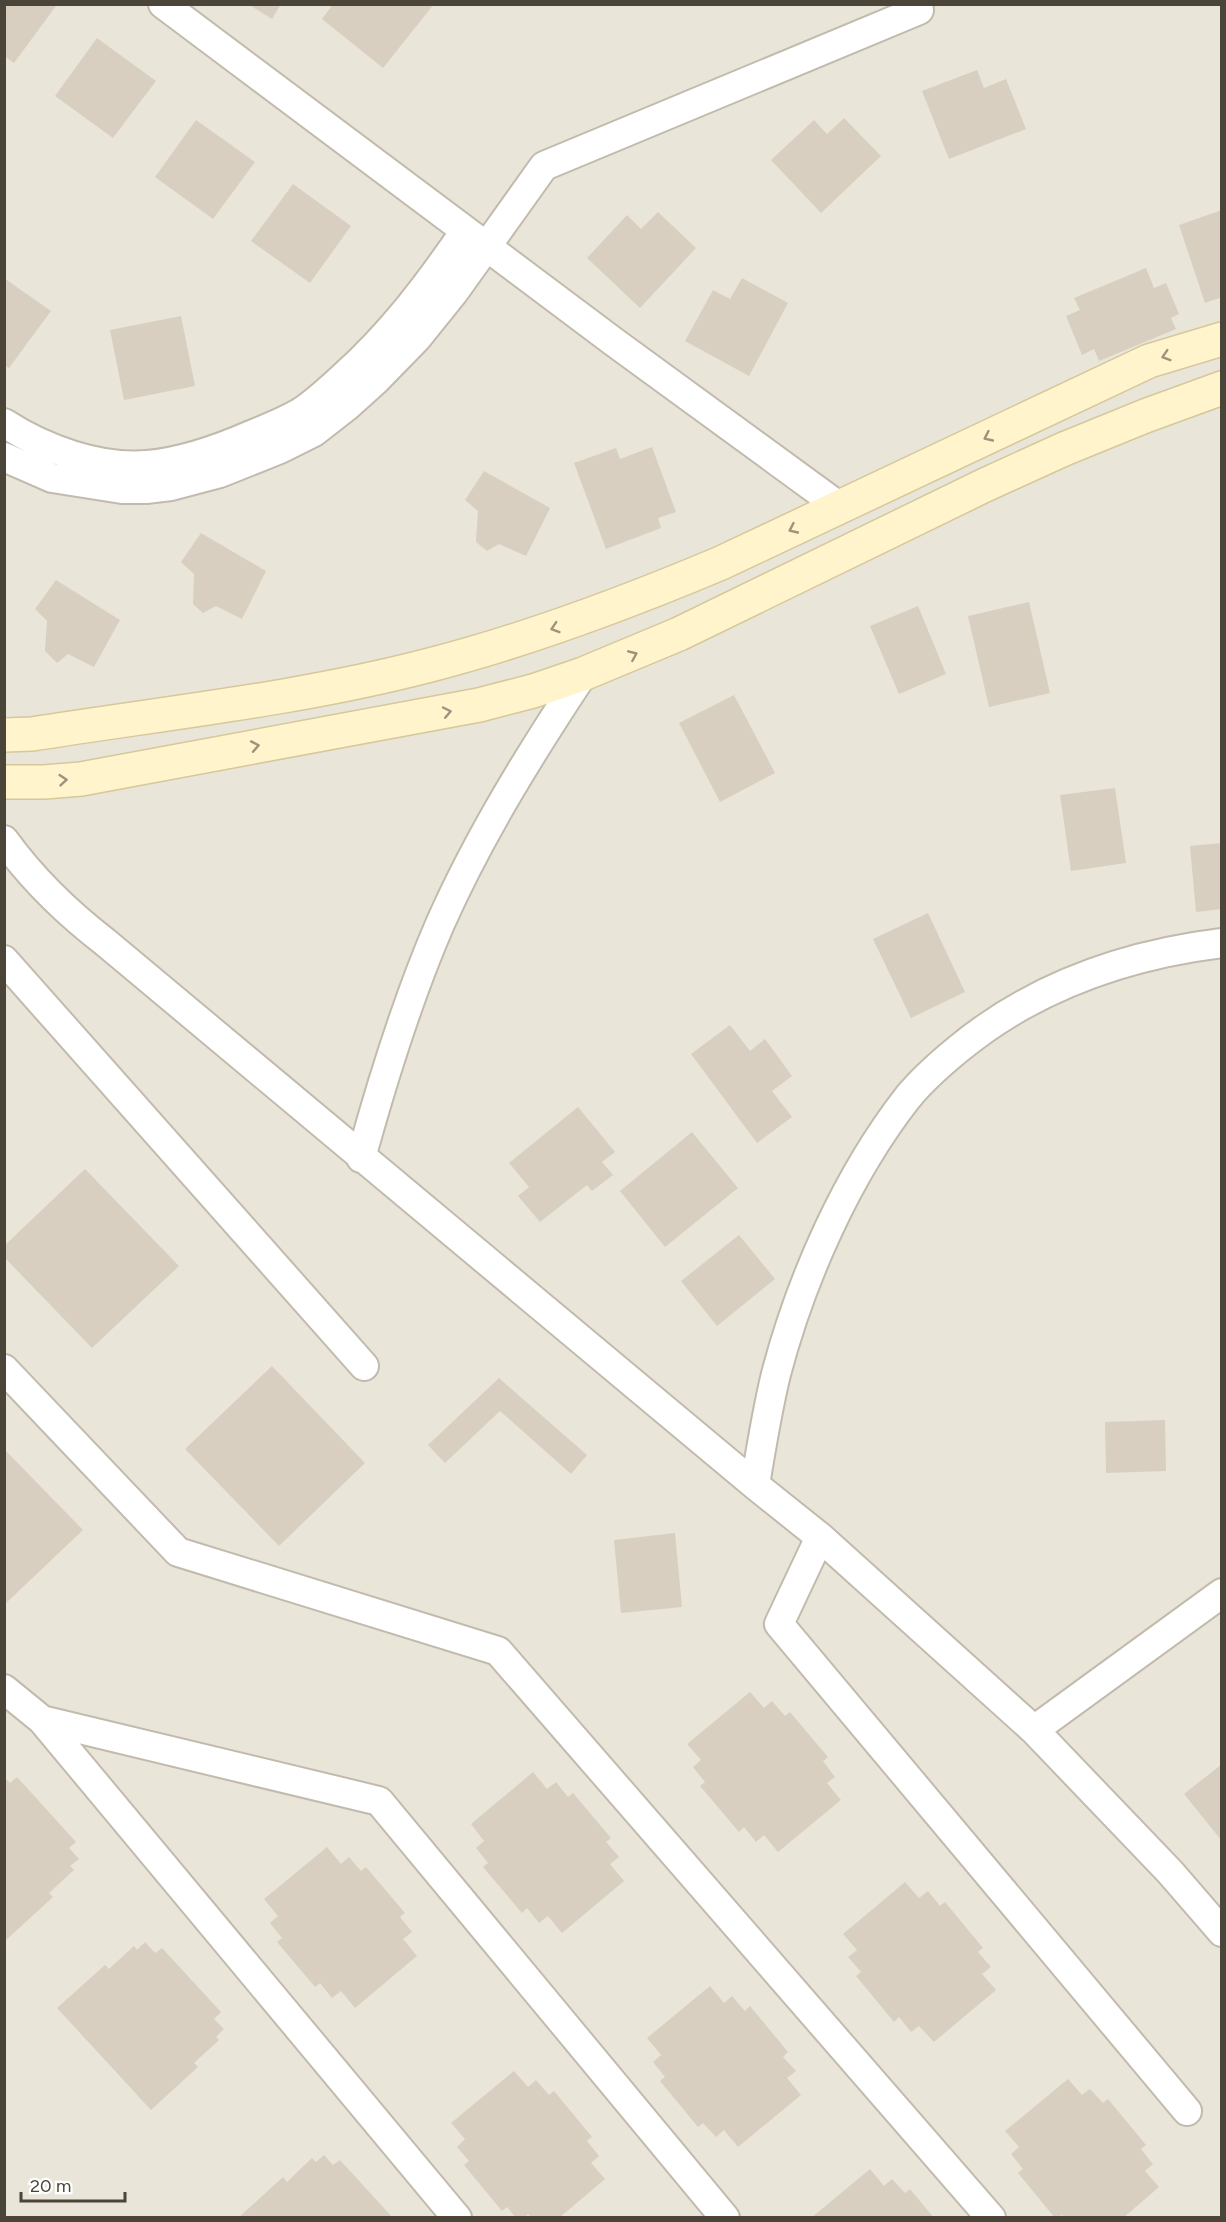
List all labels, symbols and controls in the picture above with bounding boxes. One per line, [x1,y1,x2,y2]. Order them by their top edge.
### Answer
one-way arrow [1161,349,1172,361]
one-way arrow [984,430,995,442]
one-way arrow [788,522,799,534]
one-way arrow [550,621,561,633]
one-way arrow [626,650,637,662]
one-way arrow [441,706,451,719]
one-way arrow [249,740,259,753]
one-way arrow [58,774,67,787]
scale bar [21,2165,124,2203]
text: 20 m [30,2175,71,2197]

